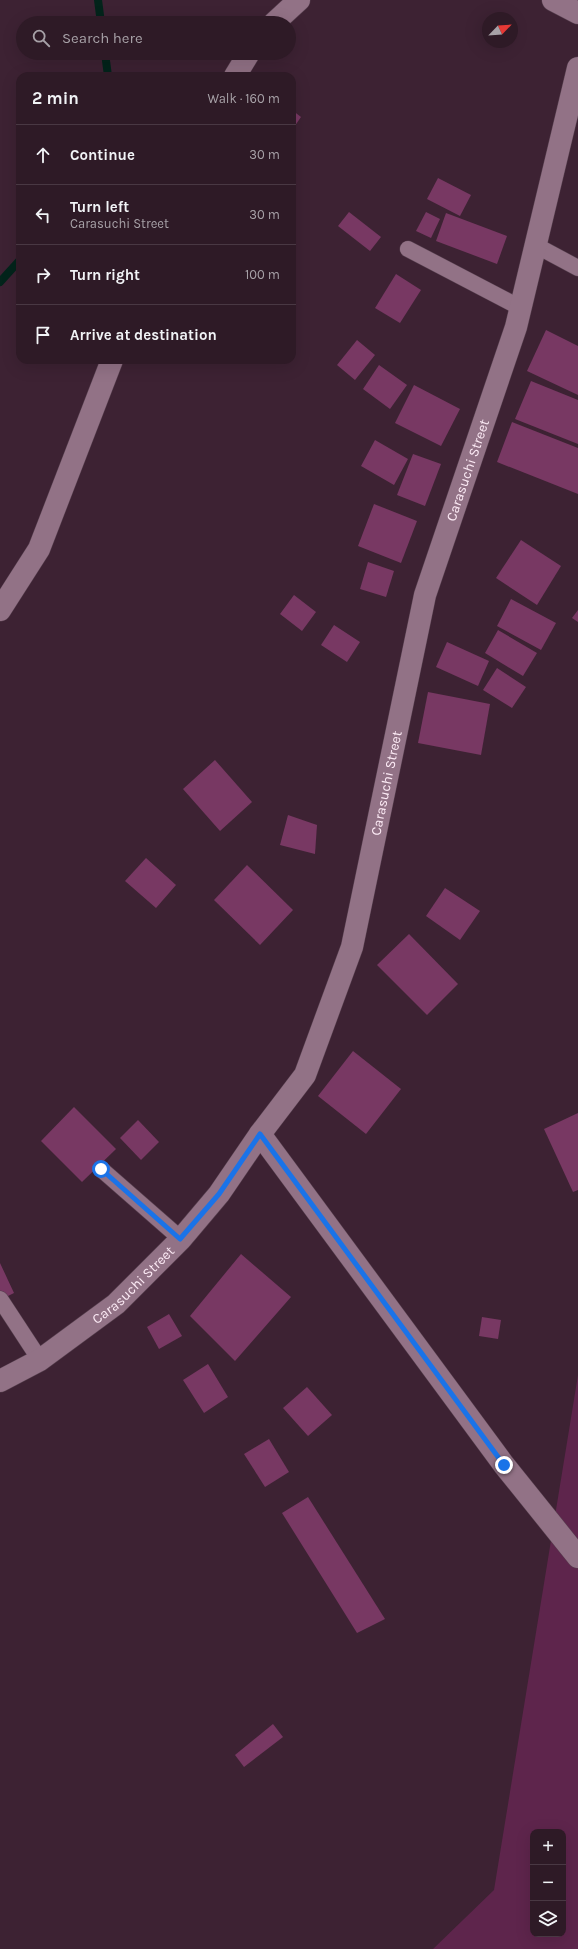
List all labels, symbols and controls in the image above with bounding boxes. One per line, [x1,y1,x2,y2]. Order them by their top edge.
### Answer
north arrow [482,12,518,48]
search box [16,16,296,60]
icon: search [30,27,52,49]
text: Search here [62,29,143,47]
text: 2 min [32,88,79,108]
text: Walk · 160 m [207,91,280,106]
icon: ahead [32,144,54,166]
text: Continue [70,146,135,164]
text: 30 m [249,147,280,162]
text: Turn left [70,198,129,216]
icon: left [32,204,54,226]
text: 30 m [249,207,280,222]
text: Carasuchi Street [70,216,169,231]
icon: right [32,264,54,286]
text: Turn right [70,266,140,284]
text: 100 m [245,267,280,282]
icon: arrive [32,324,54,346]
text: Arrive at destination [70,326,217,344]
street label: Carasuchi Street [443,417,493,523]
street label: Carasuchi Street [367,729,406,837]
route start [92,1160,110,1178]
street label: Carasuchi Street [89,1243,178,1328]
route end [495,1456,513,1474]
map controls [530,1829,566,1937]
button: + [530,1829,566,1865]
button: − [530,1865,566,1901]
button: layers [530,1901,566,1937]

